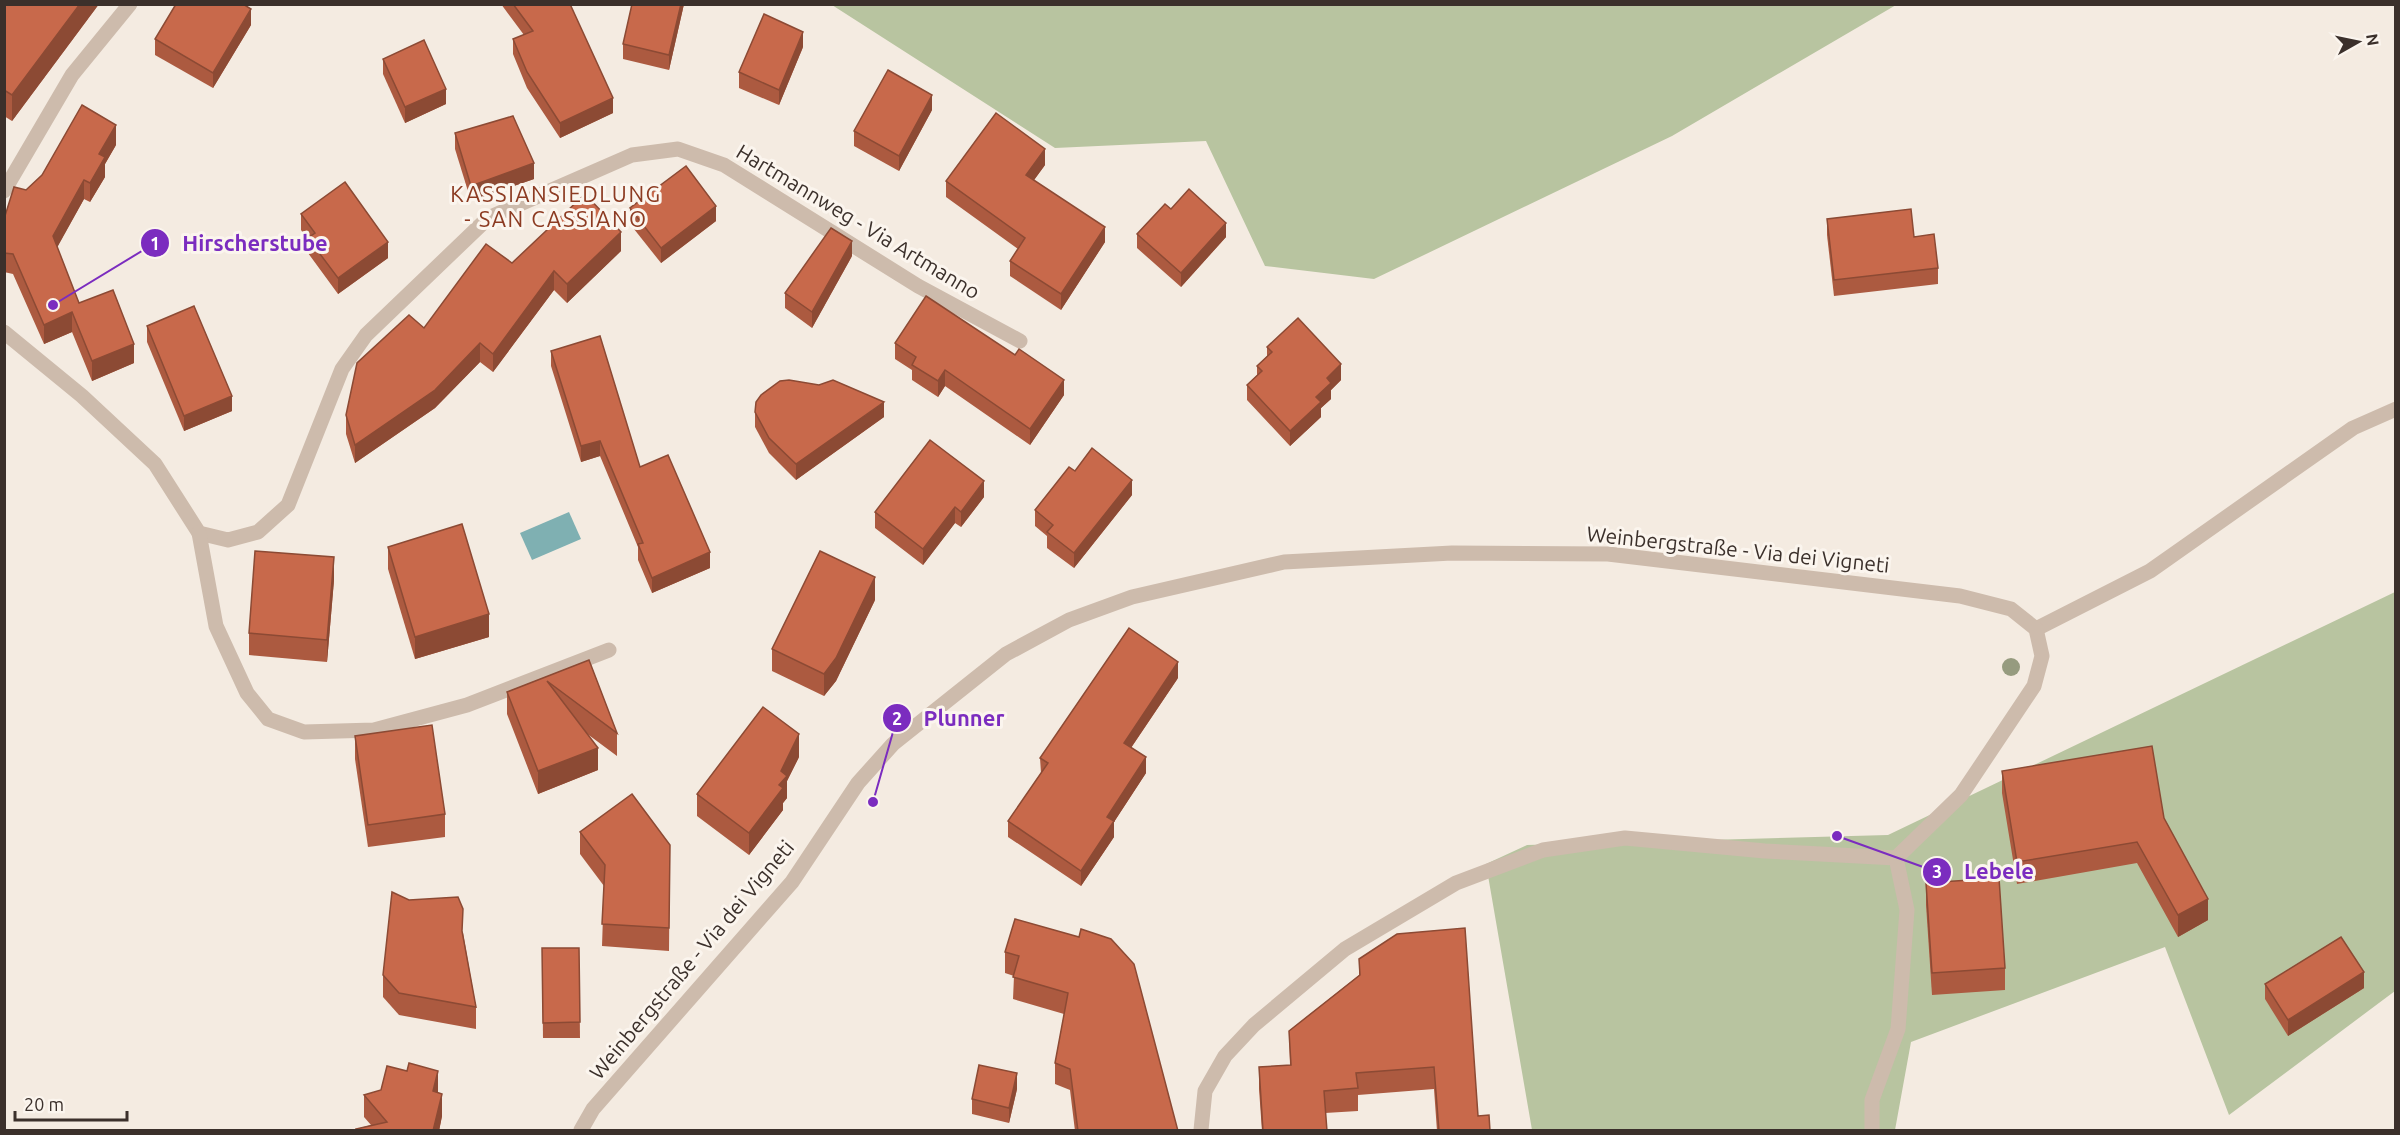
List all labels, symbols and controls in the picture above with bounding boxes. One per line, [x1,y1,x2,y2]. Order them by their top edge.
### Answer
north arrow [2328,12,2388,72]
text: N [2363,32,2383,47]
street label: Hartmannweg - Via Artmanno [732,139,985,304]
district label: KASSIANSIEDLUNG - SAN CASSIANO [450,181,662,231]
callout: Hirscherstube [140,223,339,263]
text: Hirscherstube [182,230,328,255]
text: 1 [150,233,160,253]
street label: Weinbergstraße - Via dei Vigneti [1586,521,1891,577]
callout: Plunner [882,698,1017,738]
text: Plunner [924,705,1004,730]
text: 2 [892,708,902,728]
street label: Weinbergstraße - Via dei Vigneti [584,835,798,1084]
callout: Lebele [1922,852,2046,892]
text: Lebele [1964,858,2034,883]
text: 3 [1932,861,1942,881]
scale bar [15,1084,128,1122]
text: 20 m [24,1094,64,1114]

